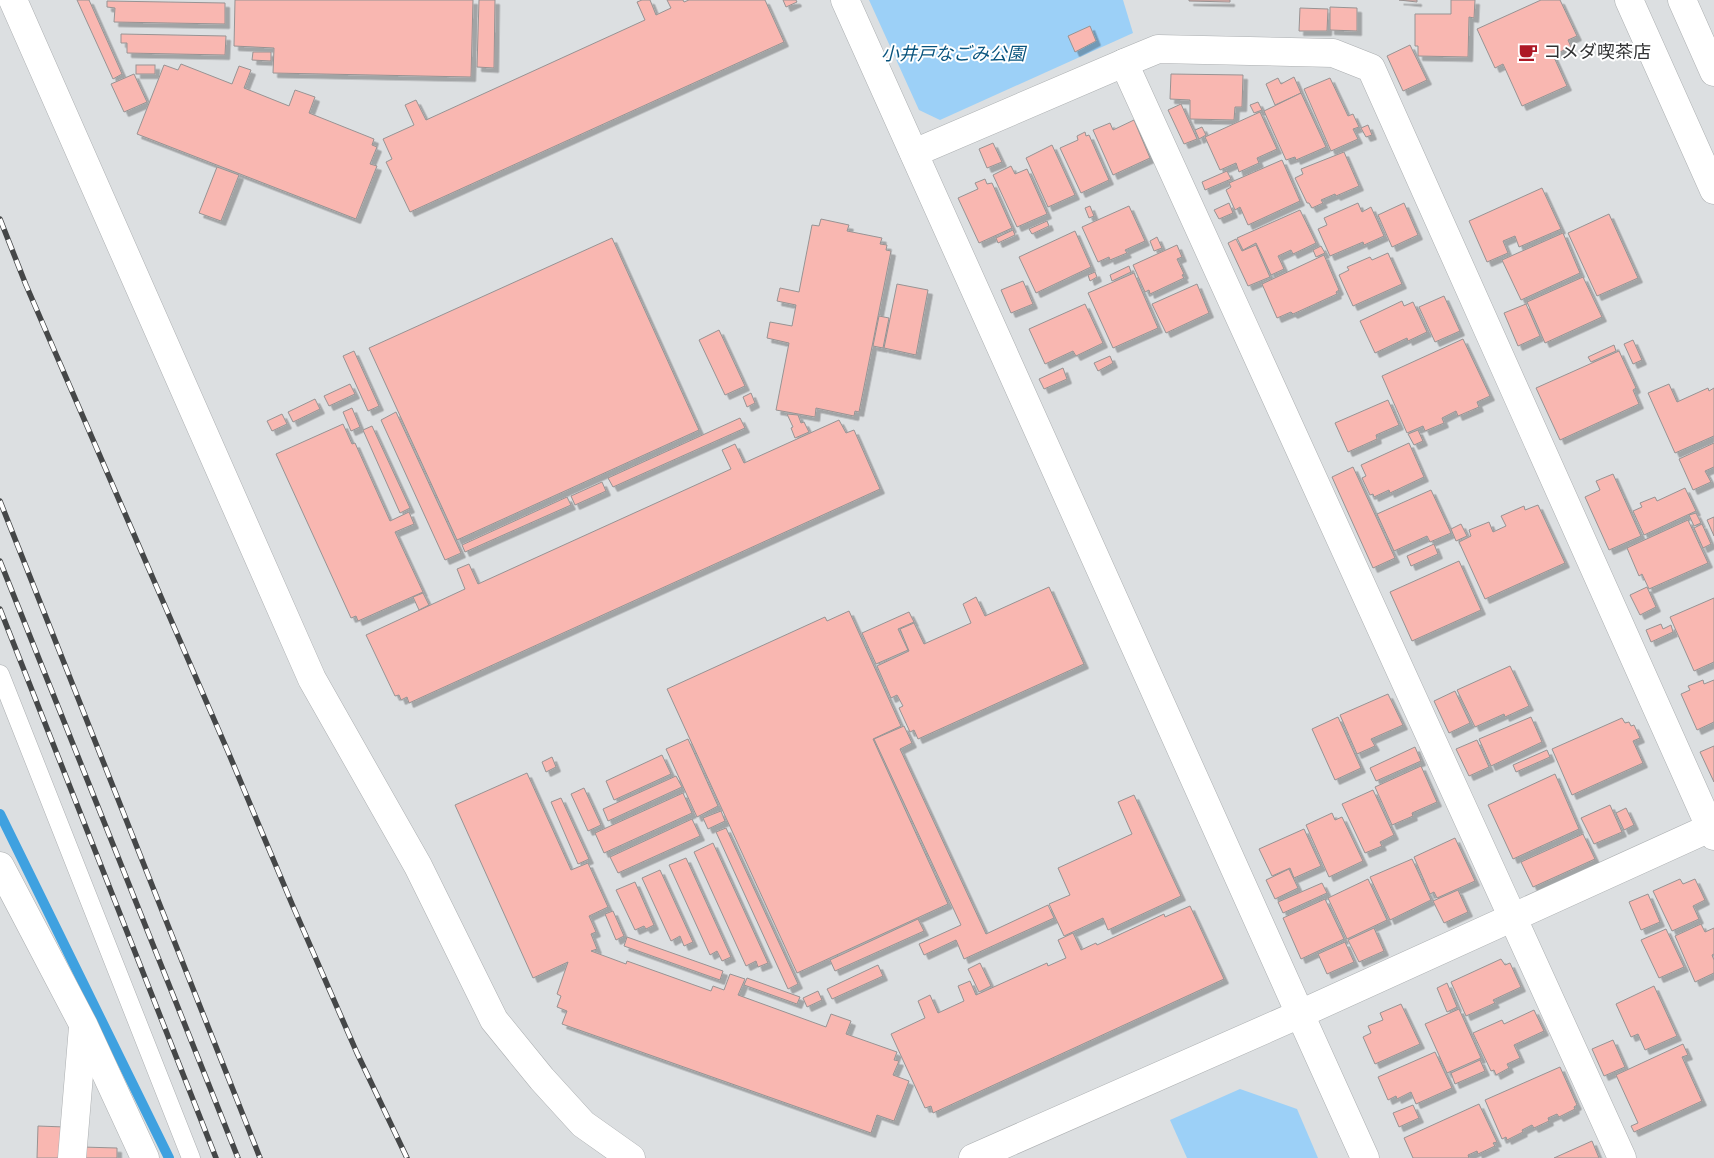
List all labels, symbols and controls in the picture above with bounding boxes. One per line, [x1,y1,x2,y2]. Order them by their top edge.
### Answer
place label: コメダ喫茶店 [1543,39,1651,66]
park label: 小井戸なごみ公園 [881,41,1028,68]
cafe icon: コメダ喫茶店 [1517,41,1539,63]

